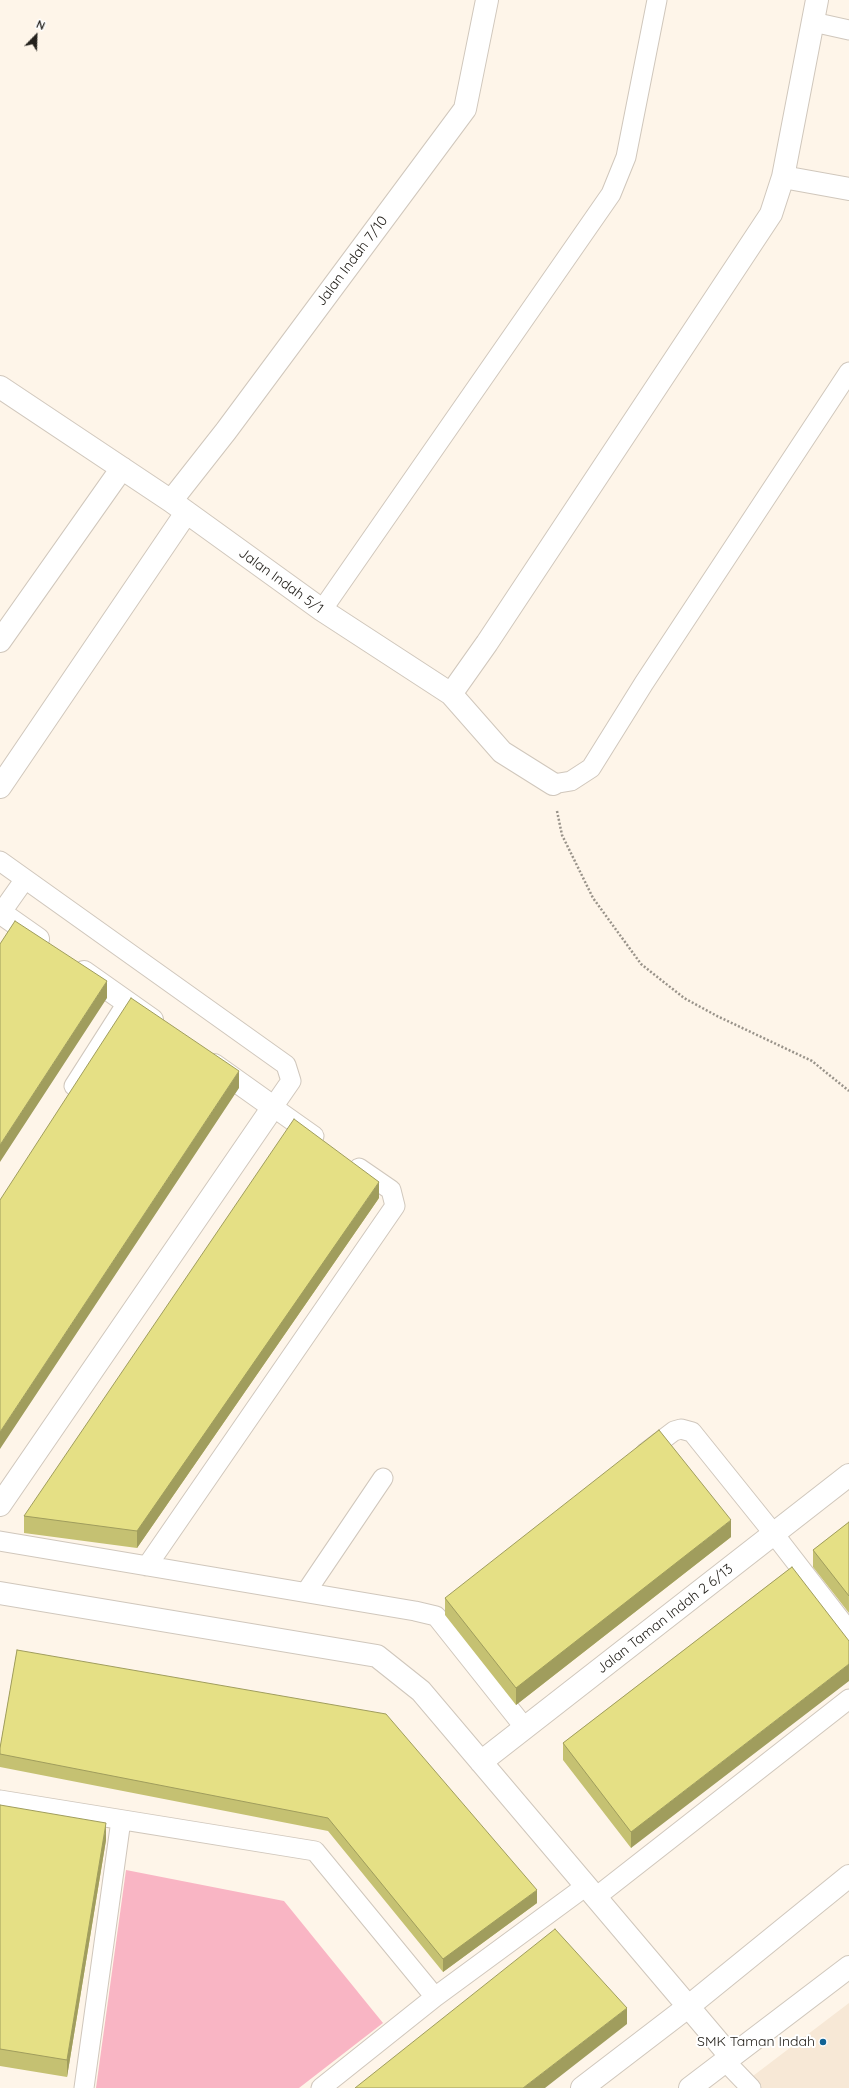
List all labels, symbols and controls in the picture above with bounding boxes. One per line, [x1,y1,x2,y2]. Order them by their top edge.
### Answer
north arrow [16,16,56,56]
text: N [34,17,47,33]
street label: Jalan Indah 7/10 [313,213,391,309]
street label: Jalan Indah 5/1 [235,545,327,617]
street label: Jalan Taman Indah 2 6/13 [594,1561,736,1677]
place label: SMK Taman Indah [697,2034,815,2050]
marker: SMK Taman Indah [818,2037,828,2047]

